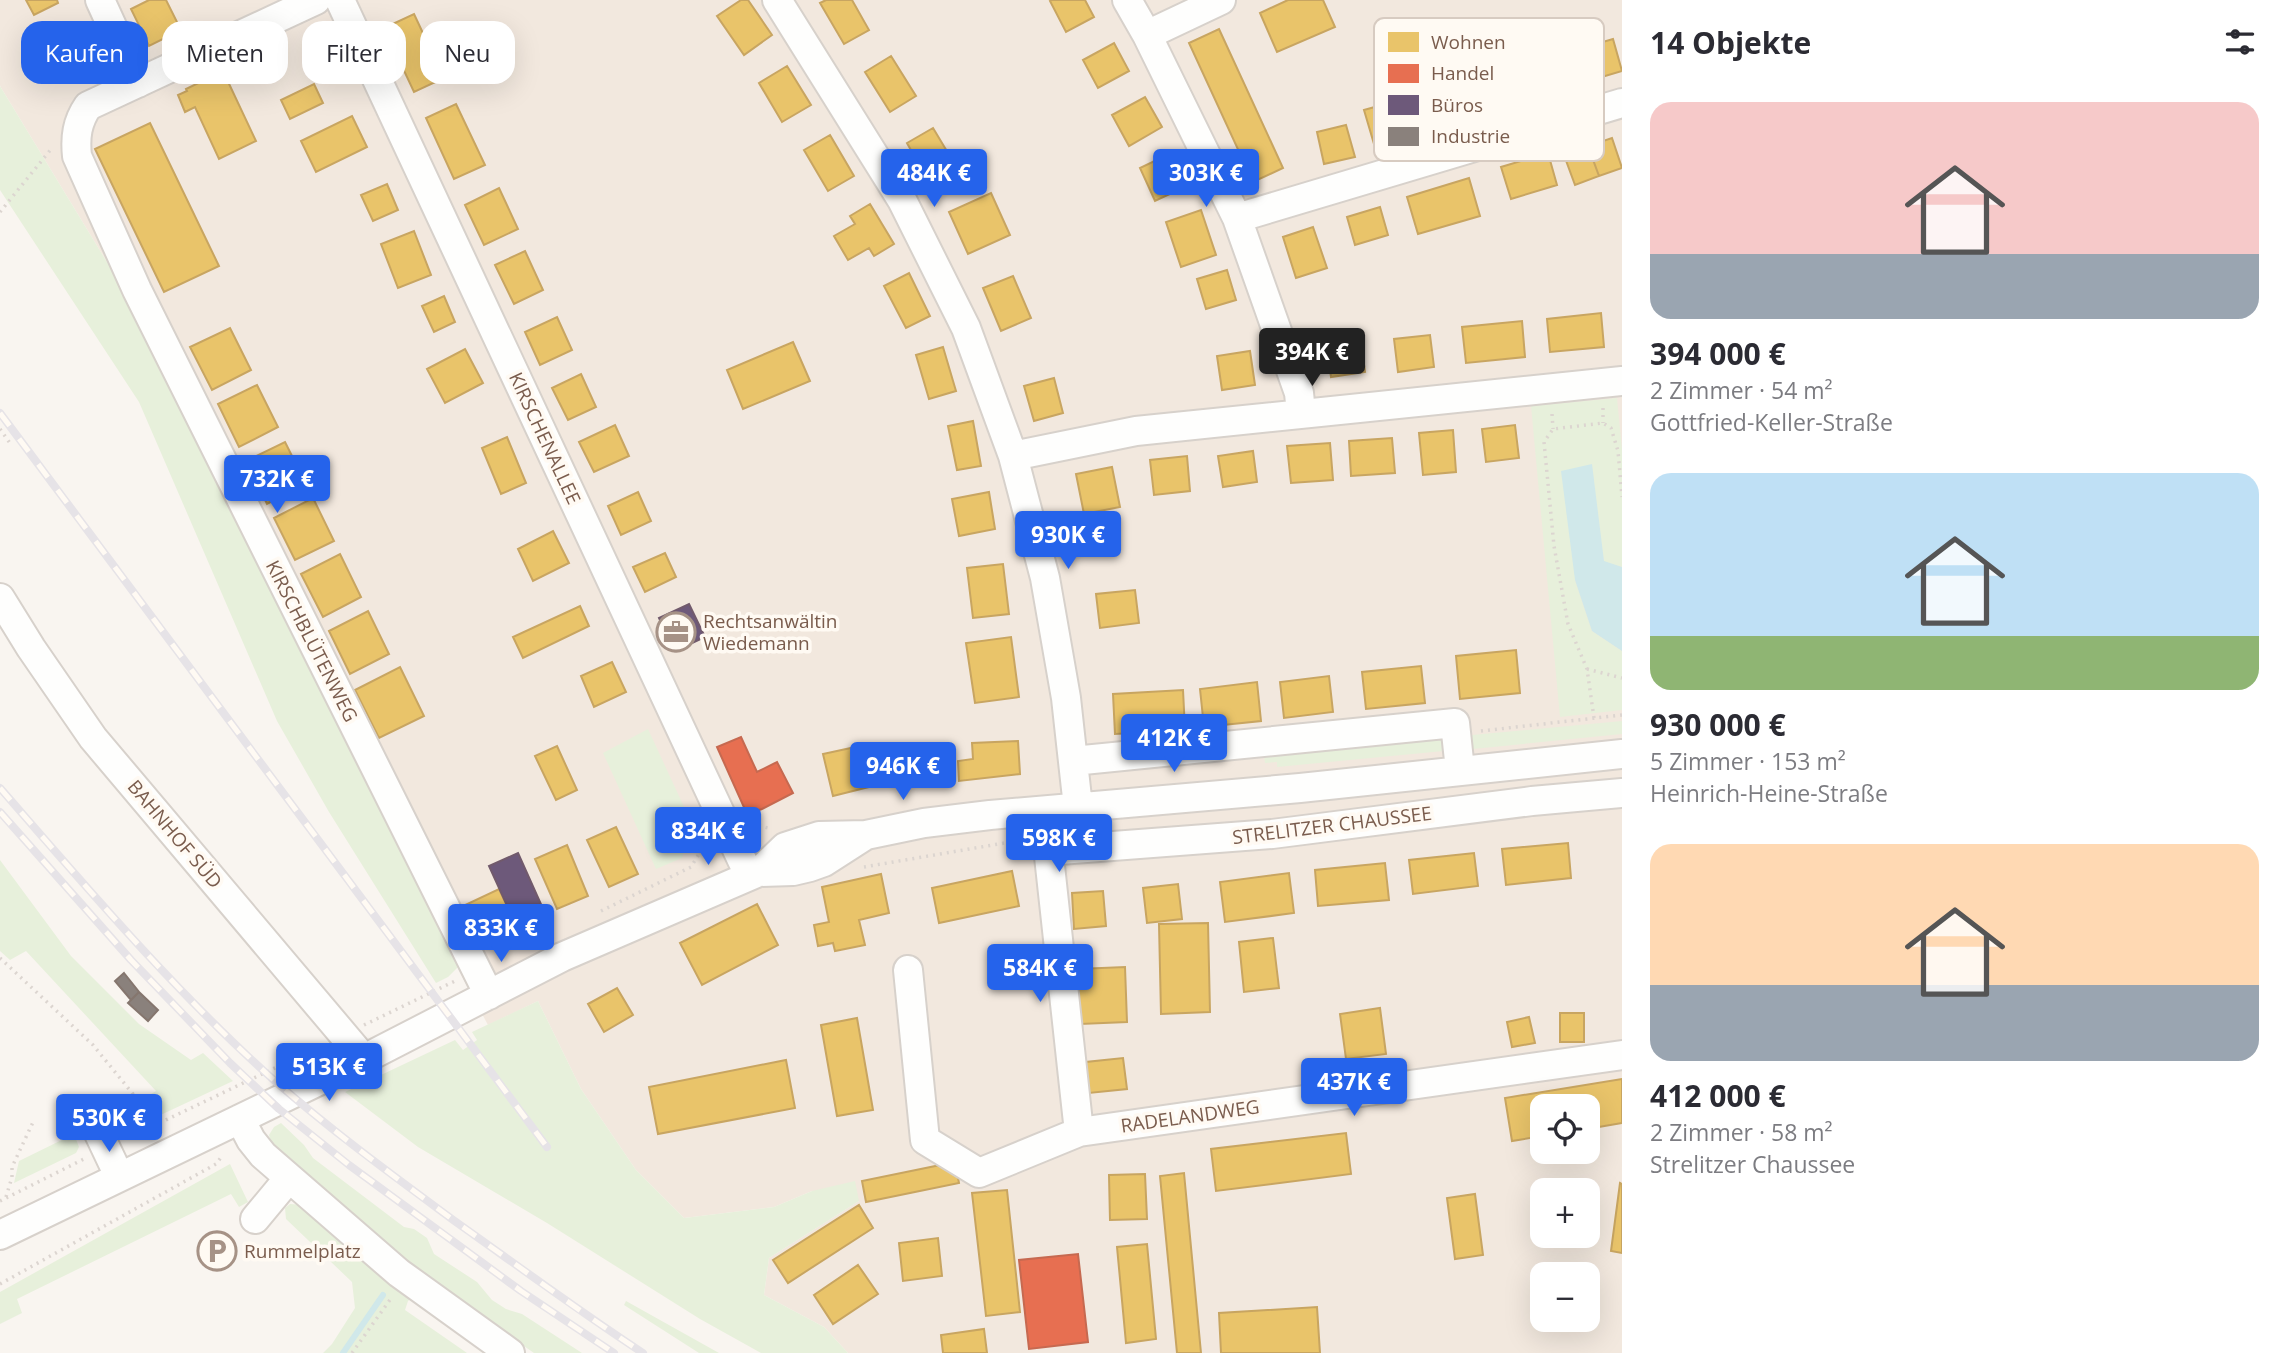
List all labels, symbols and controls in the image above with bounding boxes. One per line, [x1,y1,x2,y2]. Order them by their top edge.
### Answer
legend [1374,18,1604,161]
chip: Kaufen [21,21,148,84]
chip: Mieten [162,21,288,84]
chip: Filter [302,21,406,84]
chip: Neu [420,21,515,84]
text: 14 Objekte [1650,22,1811,63]
icon: filters [2221,23,2259,61]
text: Wohnen [1431,29,1506,55]
text: Handel [1431,60,1494,86]
text: Büros [1431,92,1483,118]
text: Industrie [1431,123,1510,149]
icon: home [1892,147,2018,273]
pin: 484K € [877,150,991,209]
pin: 303K € [1149,150,1263,209]
text: 484K € [897,156,971,188]
text: 303K € [1169,156,1243,188]
pin: 394K € [1255,328,1369,388]
text: 394 000 € [1650,333,1786,374]
text: 394K € [1275,335,1349,367]
street label: KIRSCHENALLEE [503,368,587,508]
text: 2 Zimmer · 54 m² [1650,374,1833,406]
text: Gottfried-Keller-Straße [1650,406,1893,438]
pin: 732K € [220,456,334,515]
text: 732K € [240,462,314,494]
pin: 930K € [1011,512,1125,571]
text: 930K € [1031,518,1105,550]
icon: home [1892,518,2018,644]
street label: KIRSCHBLÜTENWEG [260,556,364,726]
place label: Rechtsanwältin Wiedemann [703,608,837,656]
office icon: Rechtsanwältin Wiedemann [655,611,697,653]
text: 930 000 € [1650,704,1786,745]
pin: 412K € [1117,714,1231,774]
text: 412K € [1137,721,1211,753]
pin: 946K € [846,742,960,802]
text: 5 Zimmer · 153 m² [1650,745,1846,777]
text: 946K € [866,749,940,781]
street label: BAHNHOF SÜD [122,774,228,894]
text: Heinrich-Heine-Straße [1650,777,1888,809]
street label: STRELITZER CHAUSSEE [1231,800,1433,850]
pin: 834K € [651,808,765,867]
text: 834K € [671,814,745,846]
pin: 598K € [1002,814,1116,874]
text: 598K € [1022,821,1096,853]
icon: home [1892,889,2018,1015]
pin: 833K € [444,904,558,964]
text: 833K € [464,911,538,943]
pin: 584K € [983,944,1097,1004]
text: 584K € [1003,951,1077,983]
pin: 513K € [272,1044,386,1103]
text: 513K € [292,1050,366,1082]
pin: 437K € [1297,1058,1411,1118]
text: 437K € [1317,1065,1391,1097]
text: 412 000 € [1650,1075,1786,1116]
street label: RADELANDWEG [1119,1093,1261,1139]
pin: 530K € [52,1094,166,1154]
map controls [1530,1094,1600,1332]
button: locate [1530,1094,1600,1164]
text: 530K € [72,1101,146,1133]
text: 2 Zimmer · 58 m² [1650,1116,1833,1148]
text: Strelitzer Chaussee [1650,1148,1855,1180]
button: + [1530,1178,1600,1248]
parking icon: Rummelplatz [196,1230,238,1272]
place label: Rummelplatz [244,1238,361,1264]
button: − [1530,1262,1600,1332]

